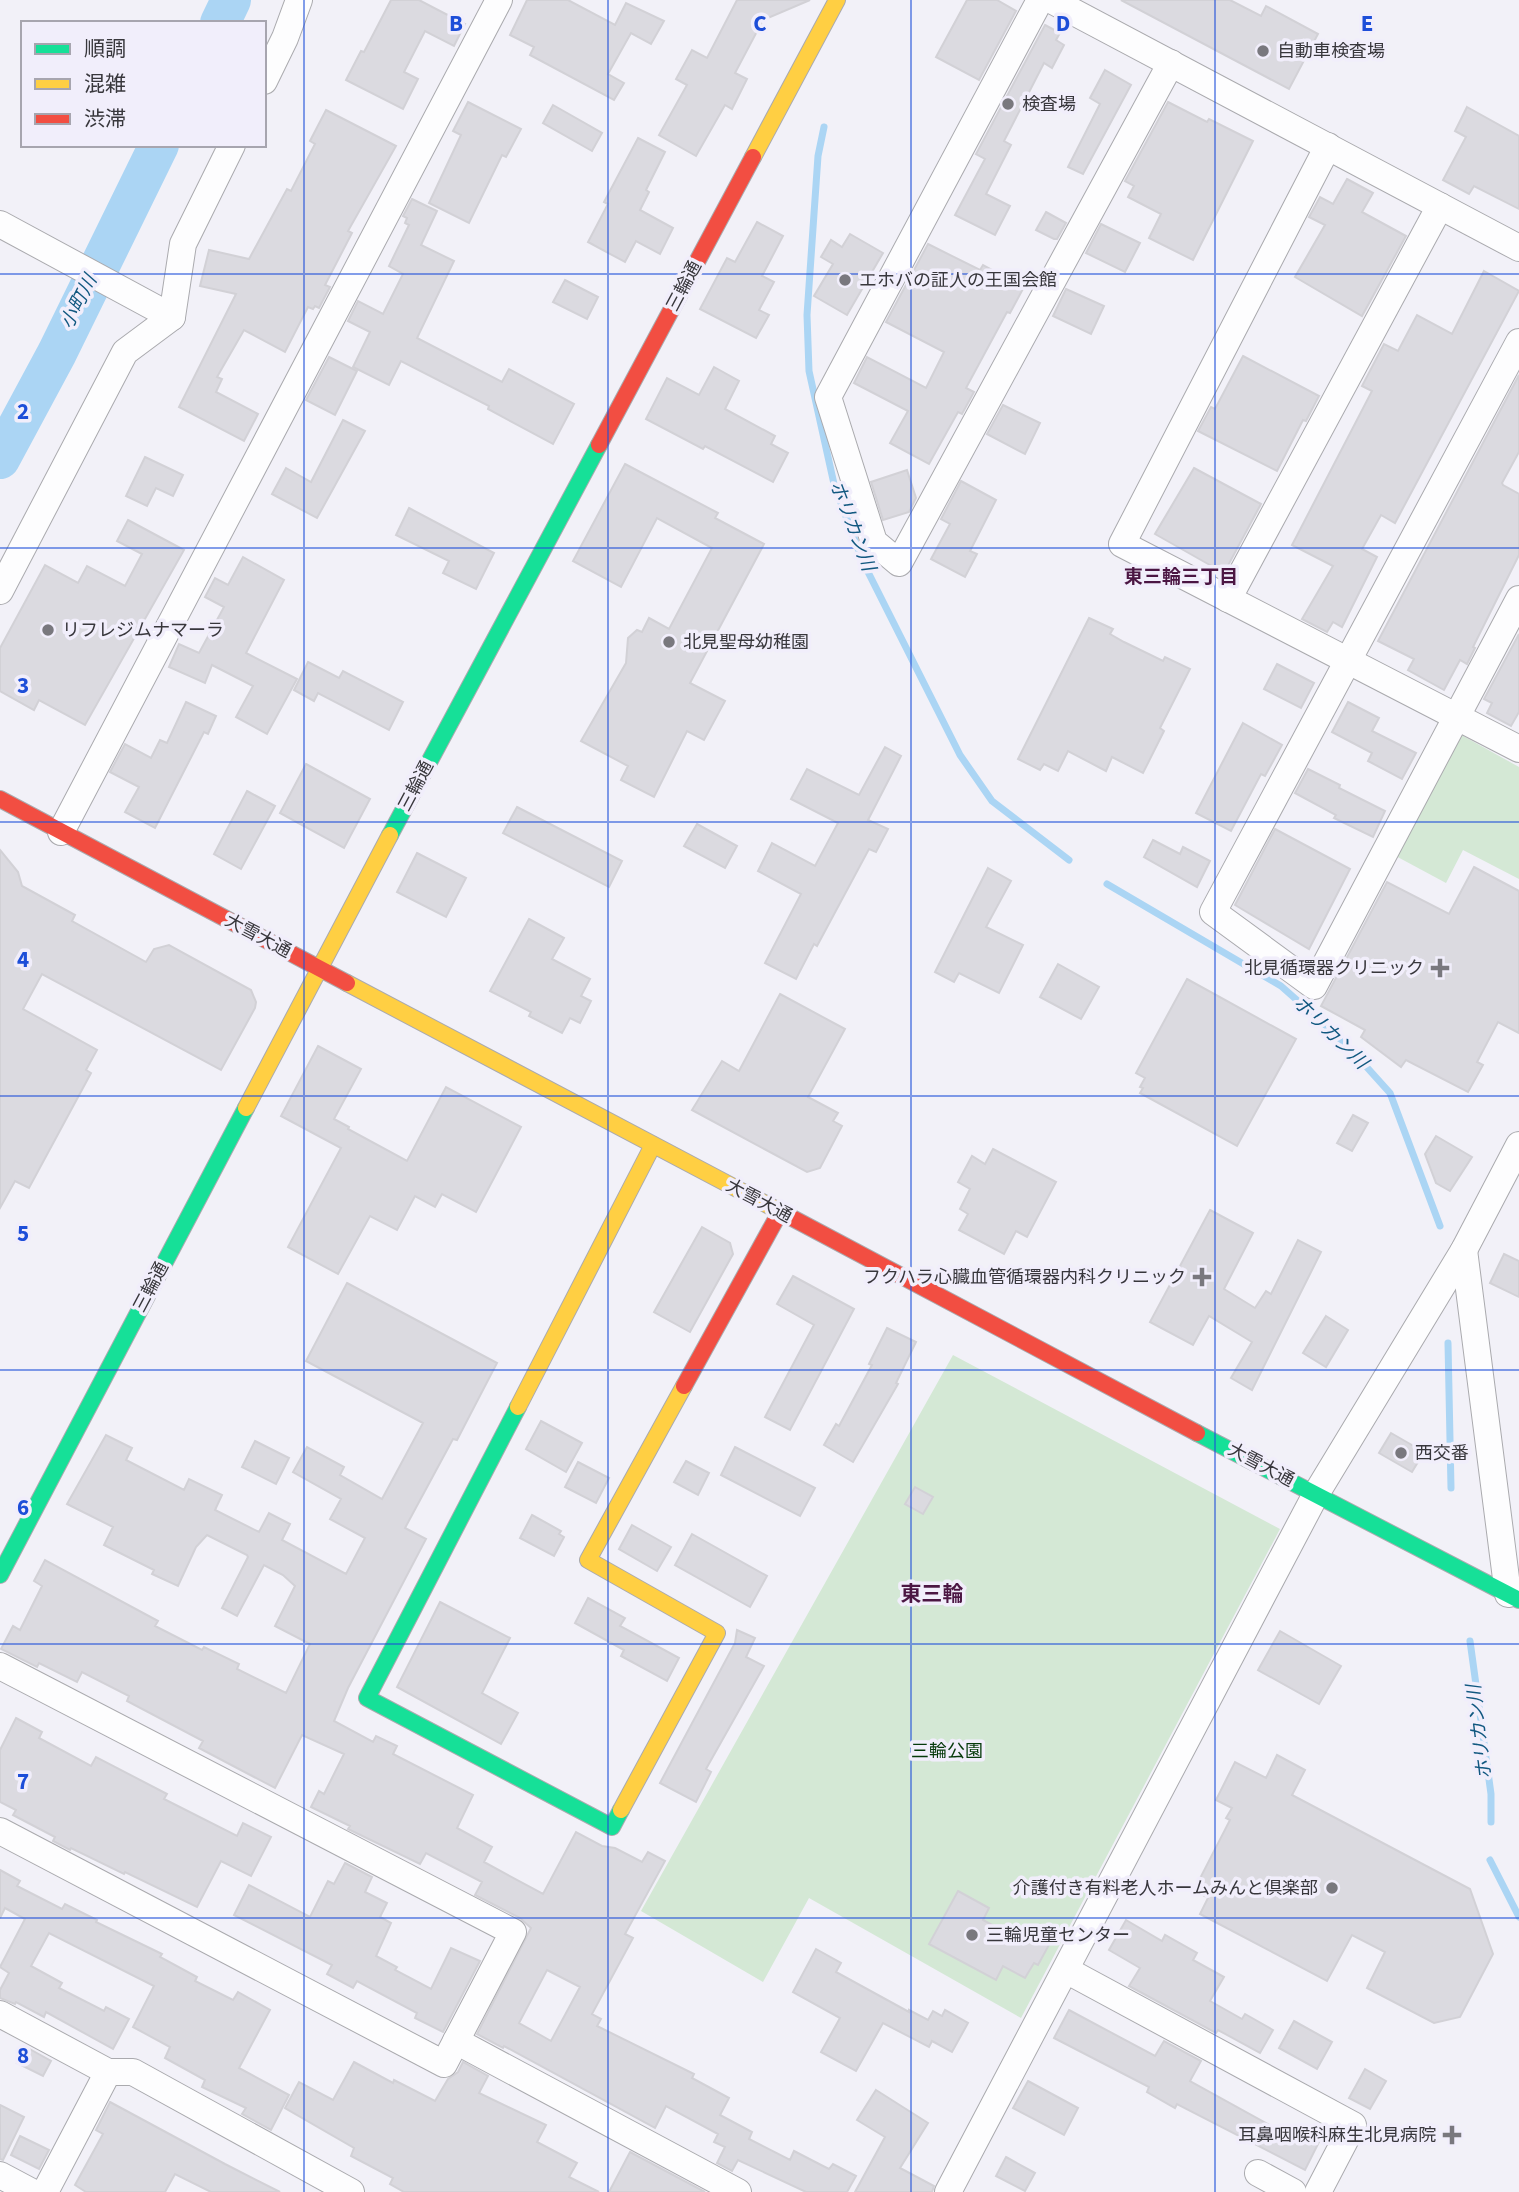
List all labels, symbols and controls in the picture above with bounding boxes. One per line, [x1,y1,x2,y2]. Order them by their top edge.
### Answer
text: B [449,7,463,40]
text: C [753,7,767,40]
text: D [1056,7,1070,40]
text: E [1361,7,1373,40]
legend [21,21,266,147]
text: 順調 [84,34,126,64]
place label: 自動車検査場 [1277,39,1385,64]
marker: 自動車検査場 [1255,43,1271,59]
text: 混雑 [84,69,126,99]
place label: 検査場 [1022,92,1076,117]
marker: 検査場 [1000,96,1016,112]
text: 渋滞 [84,104,126,134]
street label: 三輪通 [660,256,708,316]
place label: エホバの証人の王国会館 [859,268,1057,293]
water label: 小町川 [54,269,105,334]
marker: エホバの証人の王国会館 [837,272,853,288]
text: 2 [17,395,29,428]
water label: ホリカン川 [822,477,882,577]
district label: 東三輪三丁目 [1124,564,1238,591]
place label: リフレジムナマーラ [62,618,224,643]
marker: リフレジムナマーラ [40,622,56,638]
place label: 北見聖母幼稚園 [683,630,809,655]
marker: 北見聖母幼稚園 [661,634,677,650]
text: 3 [17,669,29,702]
street label: 三輪通 [392,756,440,816]
street label: 大雪大通 [220,908,296,964]
text: 4 [17,943,29,976]
place label: 北見循環器クリニック [1244,956,1424,981]
marker: 北見循環器クリニック [1430,958,1450,978]
water label: ホリカン川 [1286,990,1375,1077]
street label: 大雪大通 [721,1173,797,1229]
text: 5 [17,1217,29,1250]
street label: 三輪通 [127,1257,175,1317]
place label: フクハラ心臓血管循環器内科クリニック [863,1265,1186,1290]
marker: フクハラ心臓血管循環器内科クリニック [1192,1267,1212,1287]
street label: 大雪大通 [1223,1437,1299,1493]
place label: 西交番 [1415,1441,1469,1466]
marker: 西交番 [1393,1445,1409,1461]
text: 6 [17,1491,29,1524]
district label: 東三輪 [901,1579,964,1609]
water label: ホリカン川 [1461,1681,1499,1781]
park label: 三輪公園 [911,1739,983,1764]
text: 7 [17,1765,29,1798]
place label: 介護付き有料老人ホームみんと倶楽部 [1013,1876,1318,1901]
marker: 介護付き有料老人ホームみんと倶楽部 [1324,1880,1340,1896]
place label: 三輪児童センター [986,1923,1130,1948]
marker: 三輪児童センター [964,1927,980,1943]
text: 8 [17,2039,29,2072]
place label: 耳鼻咽喉科麻生北見病院 [1238,2123,1436,2148]
marker: 耳鼻咽喉科麻生北見病院 [1442,2125,1462,2145]

